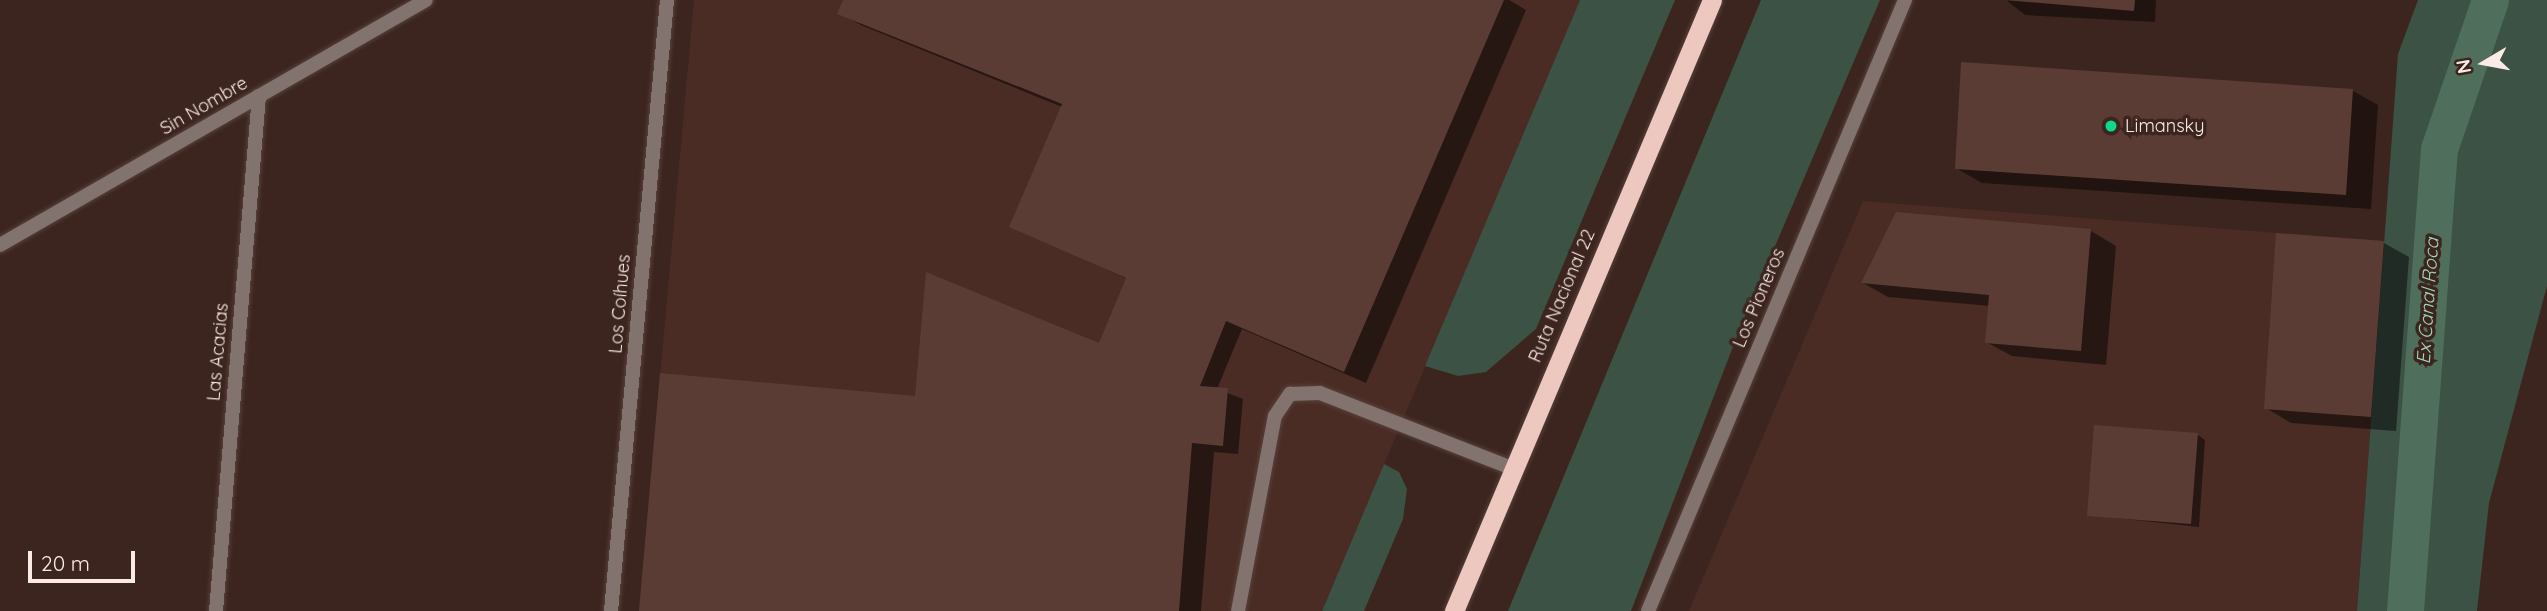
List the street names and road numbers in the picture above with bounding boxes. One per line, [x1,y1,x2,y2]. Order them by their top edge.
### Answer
street label: Sin Nombre [156,72,252,140]
street label: Ruta Nacional 22 [1524,226,1600,366]
street label: Los Pioneros [1728,245,1790,351]
street label: Los Coíhues [605,254,635,354]
street label: Las Acacias [203,302,233,402]

